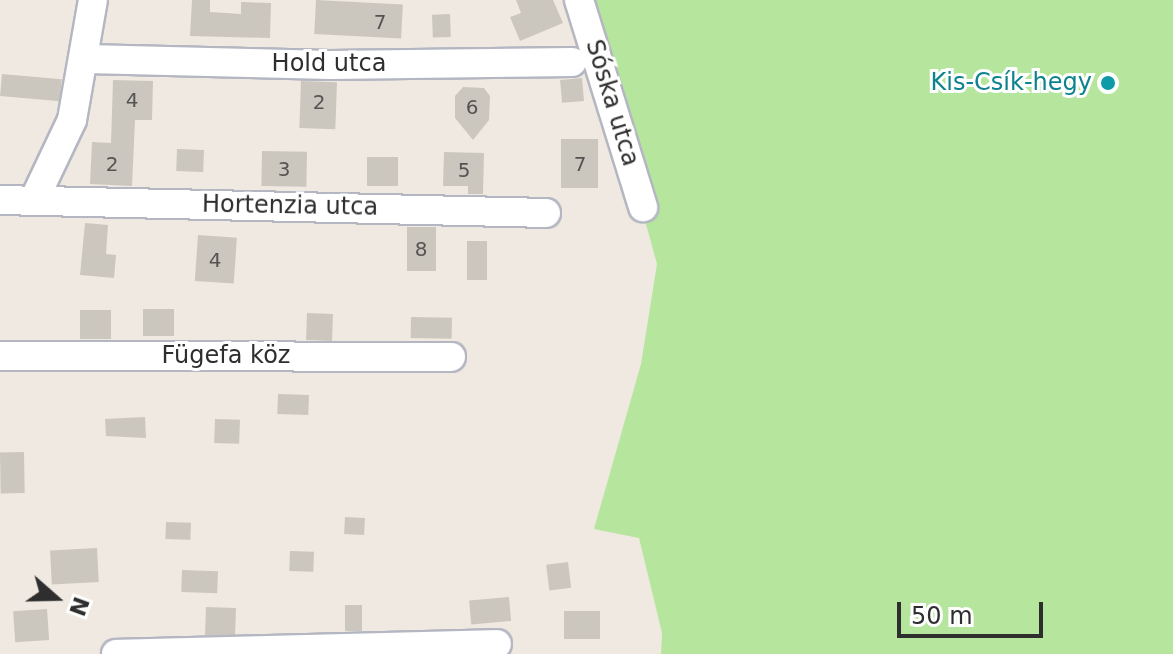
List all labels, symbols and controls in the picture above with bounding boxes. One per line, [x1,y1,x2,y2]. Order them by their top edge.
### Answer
house number: 7 [374,10,386,34]
street label: Sóska utca [579,36,645,170]
street label: Hold utca [272,50,386,78]
place label: Kis-Csík-hegy [931,69,1092,97]
marker: Kis-Csík-hegy [1099,74,1117,92]
house number: 4 [126,88,138,112]
house number: 2 [313,90,325,114]
house number: 6 [466,95,478,119]
house number: 2 [106,152,118,176]
house number: 7 [574,152,586,176]
house number: 3 [278,157,290,181]
house number: 5 [458,158,470,182]
street label: Hortenzia utca [202,190,378,222]
house number: 8 [415,237,427,261]
house number: 4 [209,248,221,272]
street label: Fügefa köz [162,342,290,370]
north arrow [16,558,96,638]
scale bar [901,586,1047,636]
text: N [64,593,94,619]
text: 50 m [911,602,973,630]

